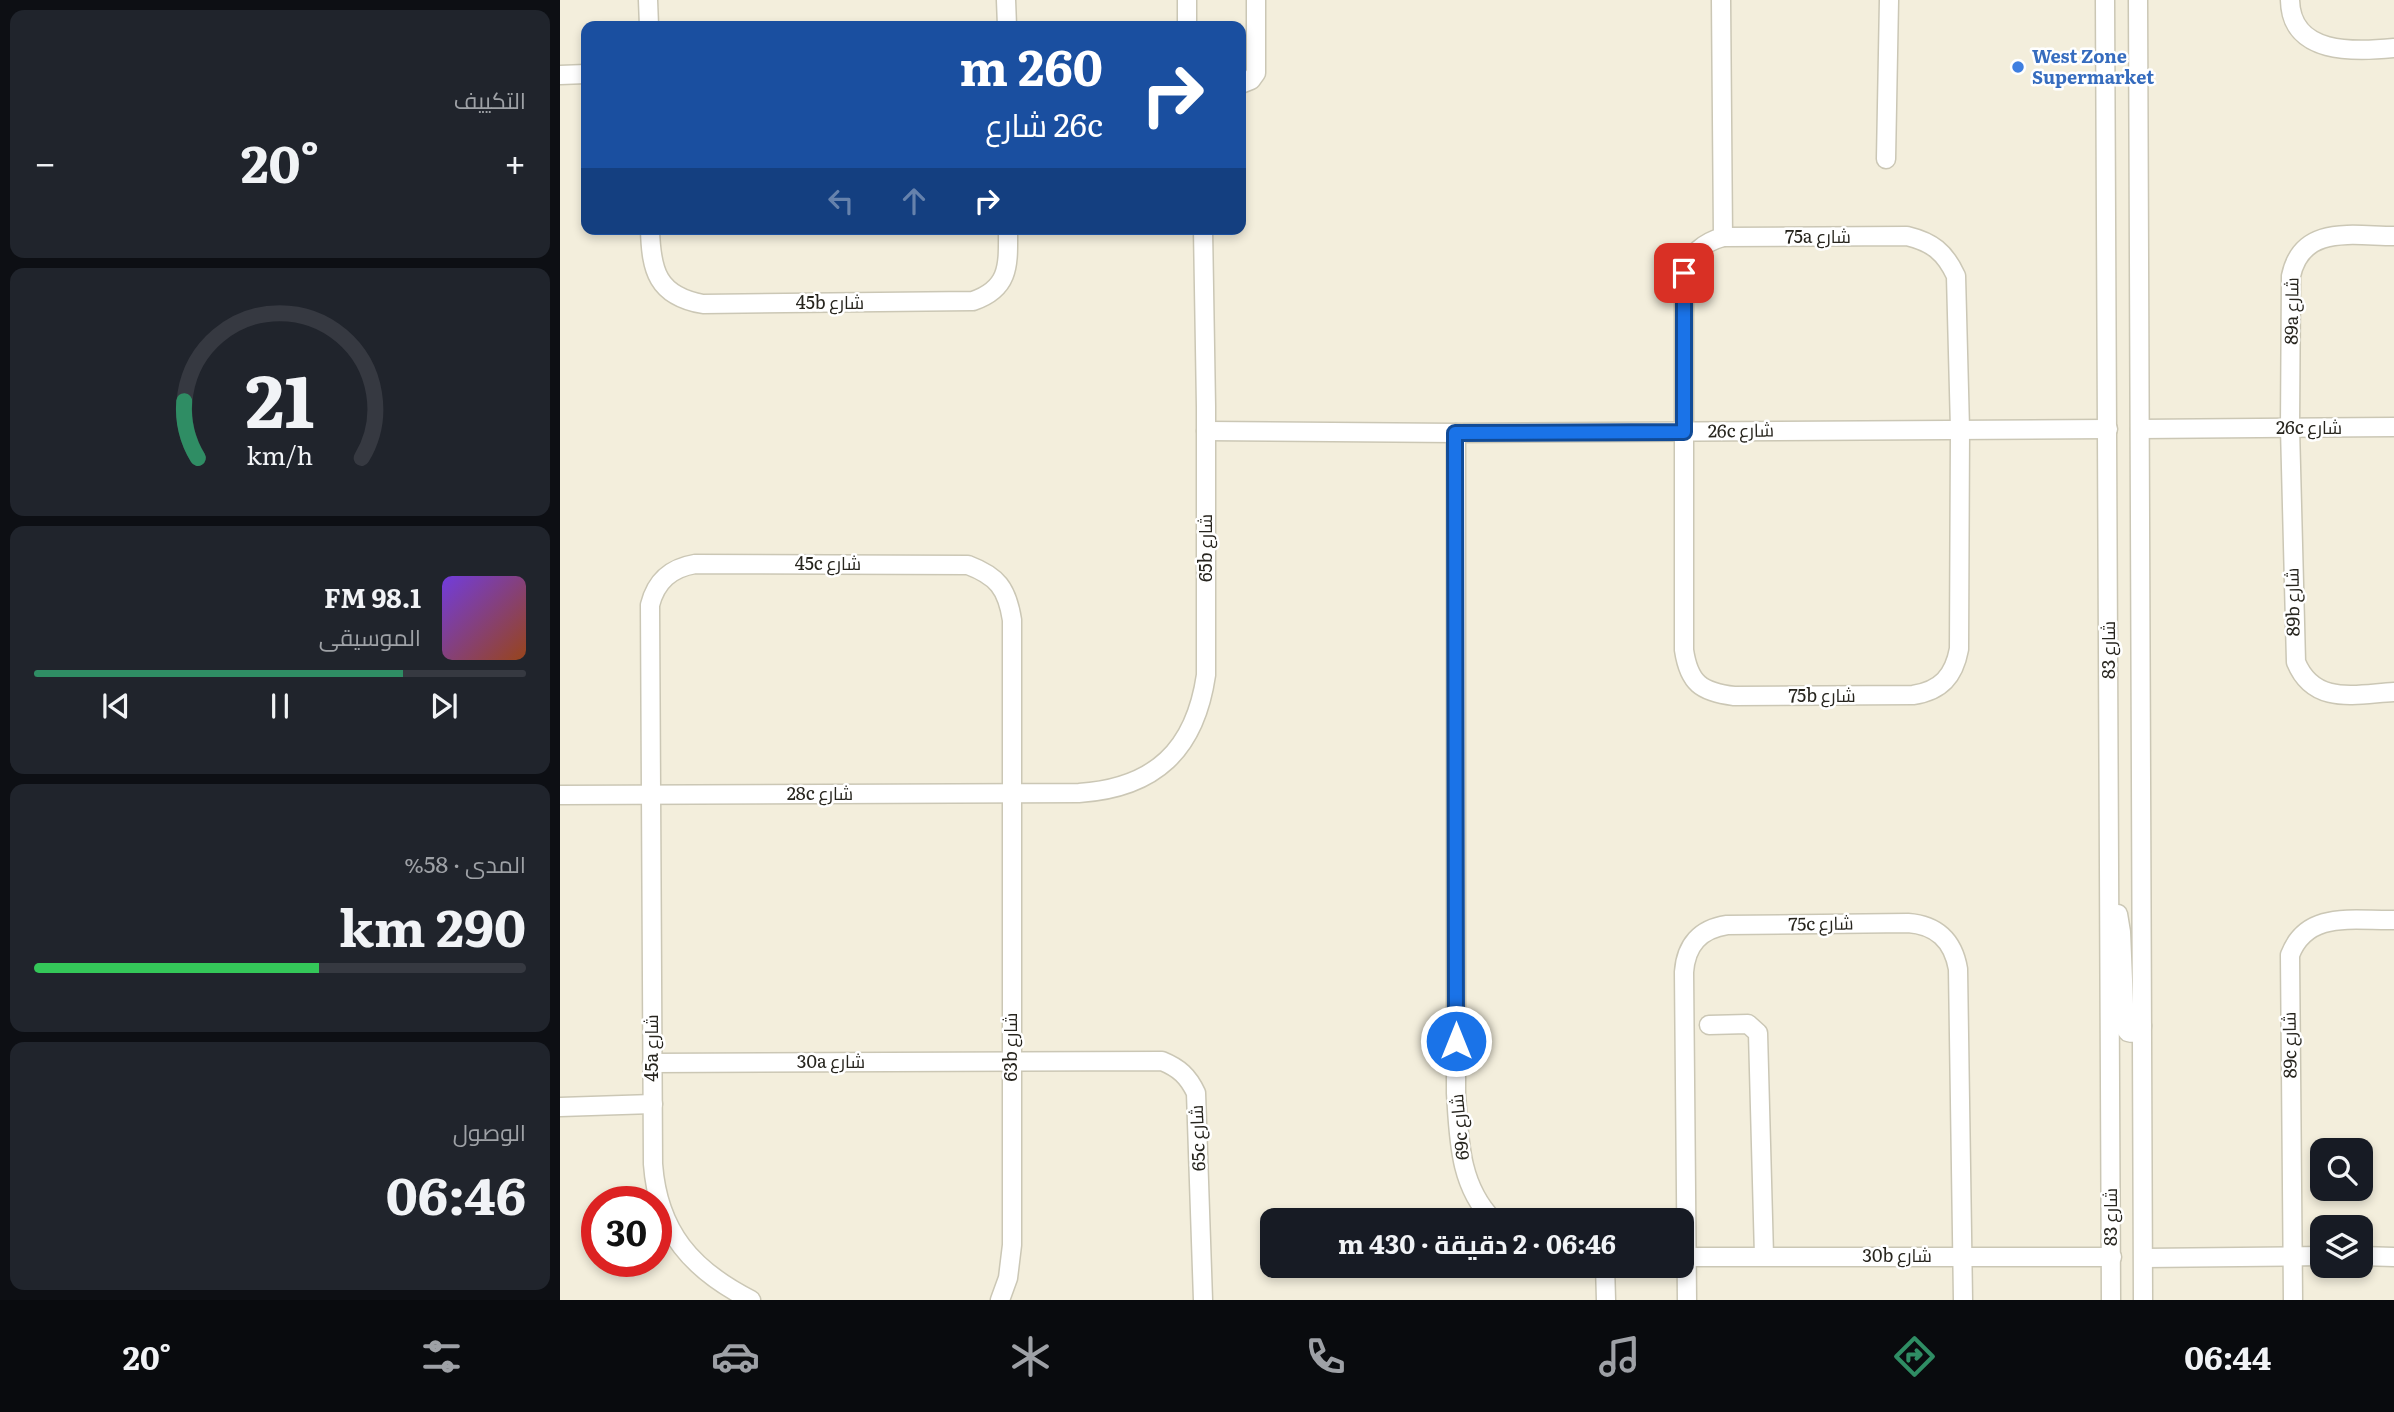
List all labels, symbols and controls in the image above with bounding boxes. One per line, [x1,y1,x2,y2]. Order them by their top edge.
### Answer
text: 260 m [959,28,1103,101]
place label: West Zone Supermarket [2032,42,2154,90]
icon: right [1127,49,1218,140]
marker: West Zone Supermarket [2010,59,2026,75]
text: التكييف [454,82,526,116]
text: 26c شارع [985,99,1103,147]
text: 20° [241,122,319,199]
text: − [34,132,56,189]
text: + [504,132,526,189]
icon: left [822,182,860,220]
icon: ahead [895,182,933,220]
icon: right [968,182,1006,220]
street label: 75a شارع [1785,222,1851,249]
pin [1654,243,1714,303]
icon: arrive [1665,254,1703,292]
street label: 89a شارع [2276,277,2305,345]
street label: 45b شارع [796,288,864,315]
text: 21 [245,342,315,450]
street label: 26c شارع [2276,413,2342,440]
street label: 26c شارع [1708,415,1774,444]
text: km/h [247,436,313,473]
street label: 65b شارع [1191,514,1218,582]
street label: 45c شارع [795,549,861,576]
street label: 89b شارع [2277,567,2306,637]
text: 98.1 FM [324,577,421,616]
text: الموسيقى [319,619,421,653]
street label: شارع 83 [2094,621,2121,679]
street label: 75b شارع [1788,681,1856,708]
icon: previous [97,687,135,725]
icon: pause [261,687,299,725]
icon: next [425,687,463,725]
street label: 28c شارع [787,779,853,806]
text: المدى · 58% [404,846,526,880]
text: 290 km [339,886,526,963]
street label: 75c شارع [1788,908,1854,937]
position arrow [1419,1004,1493,1078]
street label: 89c شارع [2274,1011,2303,1079]
street label: 63b شارع [996,1013,1023,1081]
street label: 45a شارع [637,1014,664,1082]
street label: 30a شارع [797,1047,865,1074]
street label: 69c شارع [1442,1093,1475,1161]
street label: 65c شارع [1182,1104,1211,1172]
text: الوصول [453,1114,526,1148]
map controls [2310,1138,2373,1278]
button: search [2310,1138,2373,1201]
text: 06:46 [386,1154,526,1231]
speed limit sign: 30 [581,1186,672,1277]
street label: شارع 83 [2096,1188,2123,1246]
button: layers [2310,1215,2373,1278]
text: 06:46 · 2 دقيقة · 430 m [1338,1223,1616,1262]
street label: 30b شارع [1862,1241,1932,1268]
text: 20° [123,1332,171,1380]
icon: filters [417,1332,466,1381]
icon: car [711,1332,760,1381]
icon: climate [1006,1332,1055,1381]
icon: phone [1301,1332,1350,1381]
icon: music [1595,1332,1644,1381]
icon: directions [1890,1332,1939,1381]
text: 06:44 [2184,1332,2271,1380]

